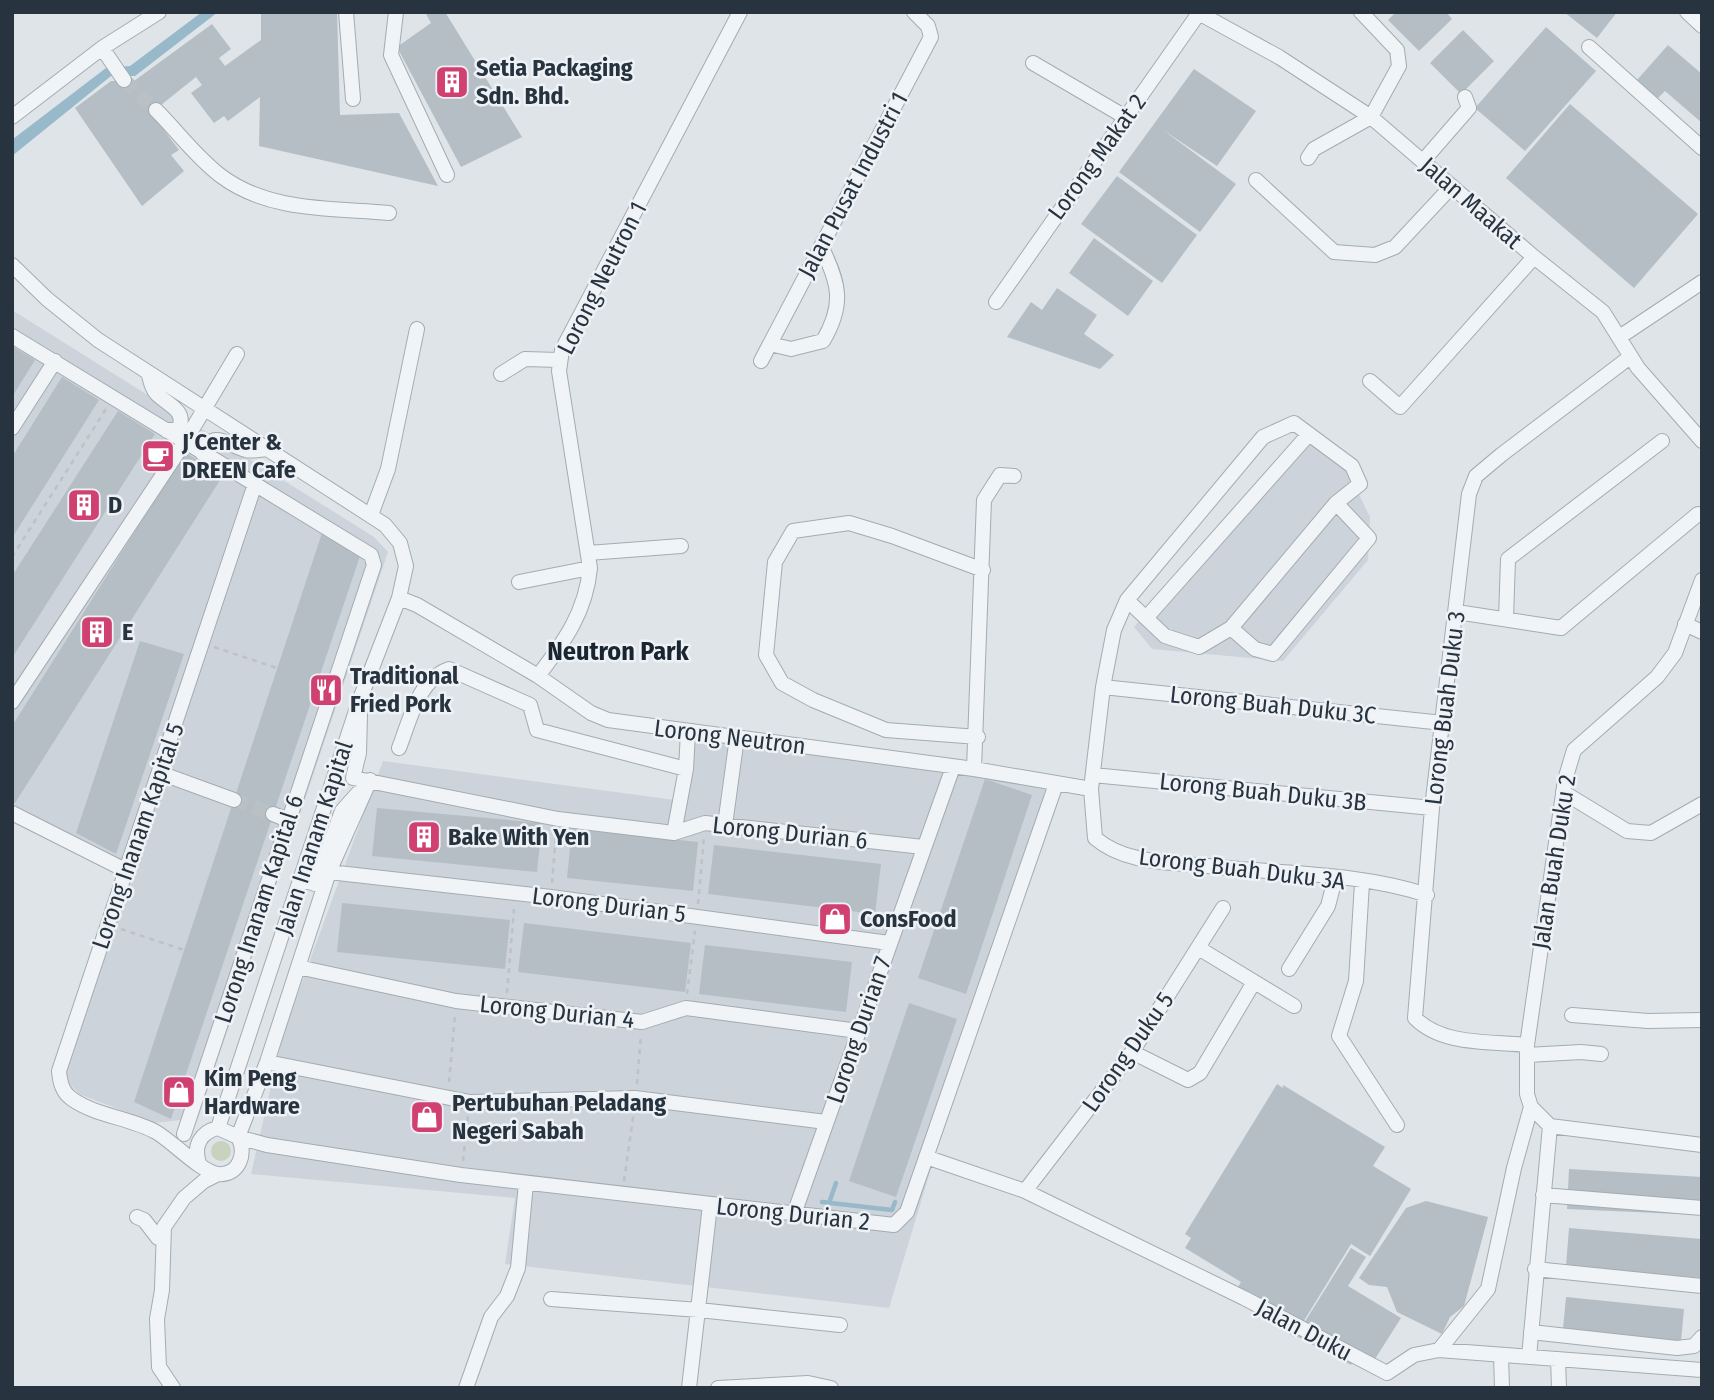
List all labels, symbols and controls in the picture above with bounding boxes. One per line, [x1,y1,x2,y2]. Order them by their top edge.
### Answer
place label: Setia Packaging Sdn. Bhd. [476,54,633,110]
building icon: Setia Packaging Sdn. Bhd. [433,63,471,101]
street label: Jalan Pusat Industri 1 [792,87,914,283]
street label: Lorong Makat 2 [1042,89,1152,225]
street label: Jalan Maakat [1415,151,1528,255]
street label: Lorong Neutron 1 [552,197,652,359]
place label: J’Center & DREEN Cafe [181,428,296,484]
cafe icon: J’Center & DREEN Cafe [139,437,177,475]
building icon: D [65,486,103,524]
place label: D [108,491,122,519]
street label: Lorong Buah Duku 3 [1419,610,1471,806]
building icon: E [78,613,116,651]
place label: E [122,618,133,646]
district label: Neutron Park [547,636,690,667]
place label: Traditional Fried Pork [350,662,459,718]
restaurant icon: Traditional Fried Pork [307,671,345,709]
street label: Lorong Buah Duku 3C [1169,680,1377,730]
street label: Lorong Neutron [653,714,807,760]
street label: Lorong Inanam Kapital 5 [86,719,190,953]
street label: Jalan Inanam Kapital [269,738,359,938]
street label: Lorong Buah Duku 3B [1158,767,1368,817]
street label: Jalan Buah Duku 2 [1526,773,1582,951]
street label: Lorong Inanam Kapital 6 [209,791,309,1027]
street label: Lorong Durian 6 [711,811,869,855]
building icon: Bake With Yen [405,818,443,856]
place label: Bake With Yen [448,823,589,851]
street label: Lorong Buah Duku 3A [1137,842,1347,896]
street label: Lorong Durian 5 [531,882,687,928]
shop icon: ConsFood [816,900,854,938]
place label: ConsFood [860,905,956,933]
street label: Lorong Durian 7 [821,953,897,1107]
street label: Lorong Duku 5 [1077,987,1179,1117]
street label: Lorong Durian 4 [478,990,636,1034]
place label: Kim Peng Hardware [204,1064,300,1120]
shop icon: Kim Peng Hardware [160,1073,198,1111]
place label: Pertubuhan Peladang Negeri Sabah [452,1089,666,1145]
shop icon: Pertubuhan Peladang Negeri Sabah [408,1098,446,1136]
street label: Lorong Durian 2 [715,1192,871,1236]
street label: Jalan Duku [1251,1293,1357,1367]

